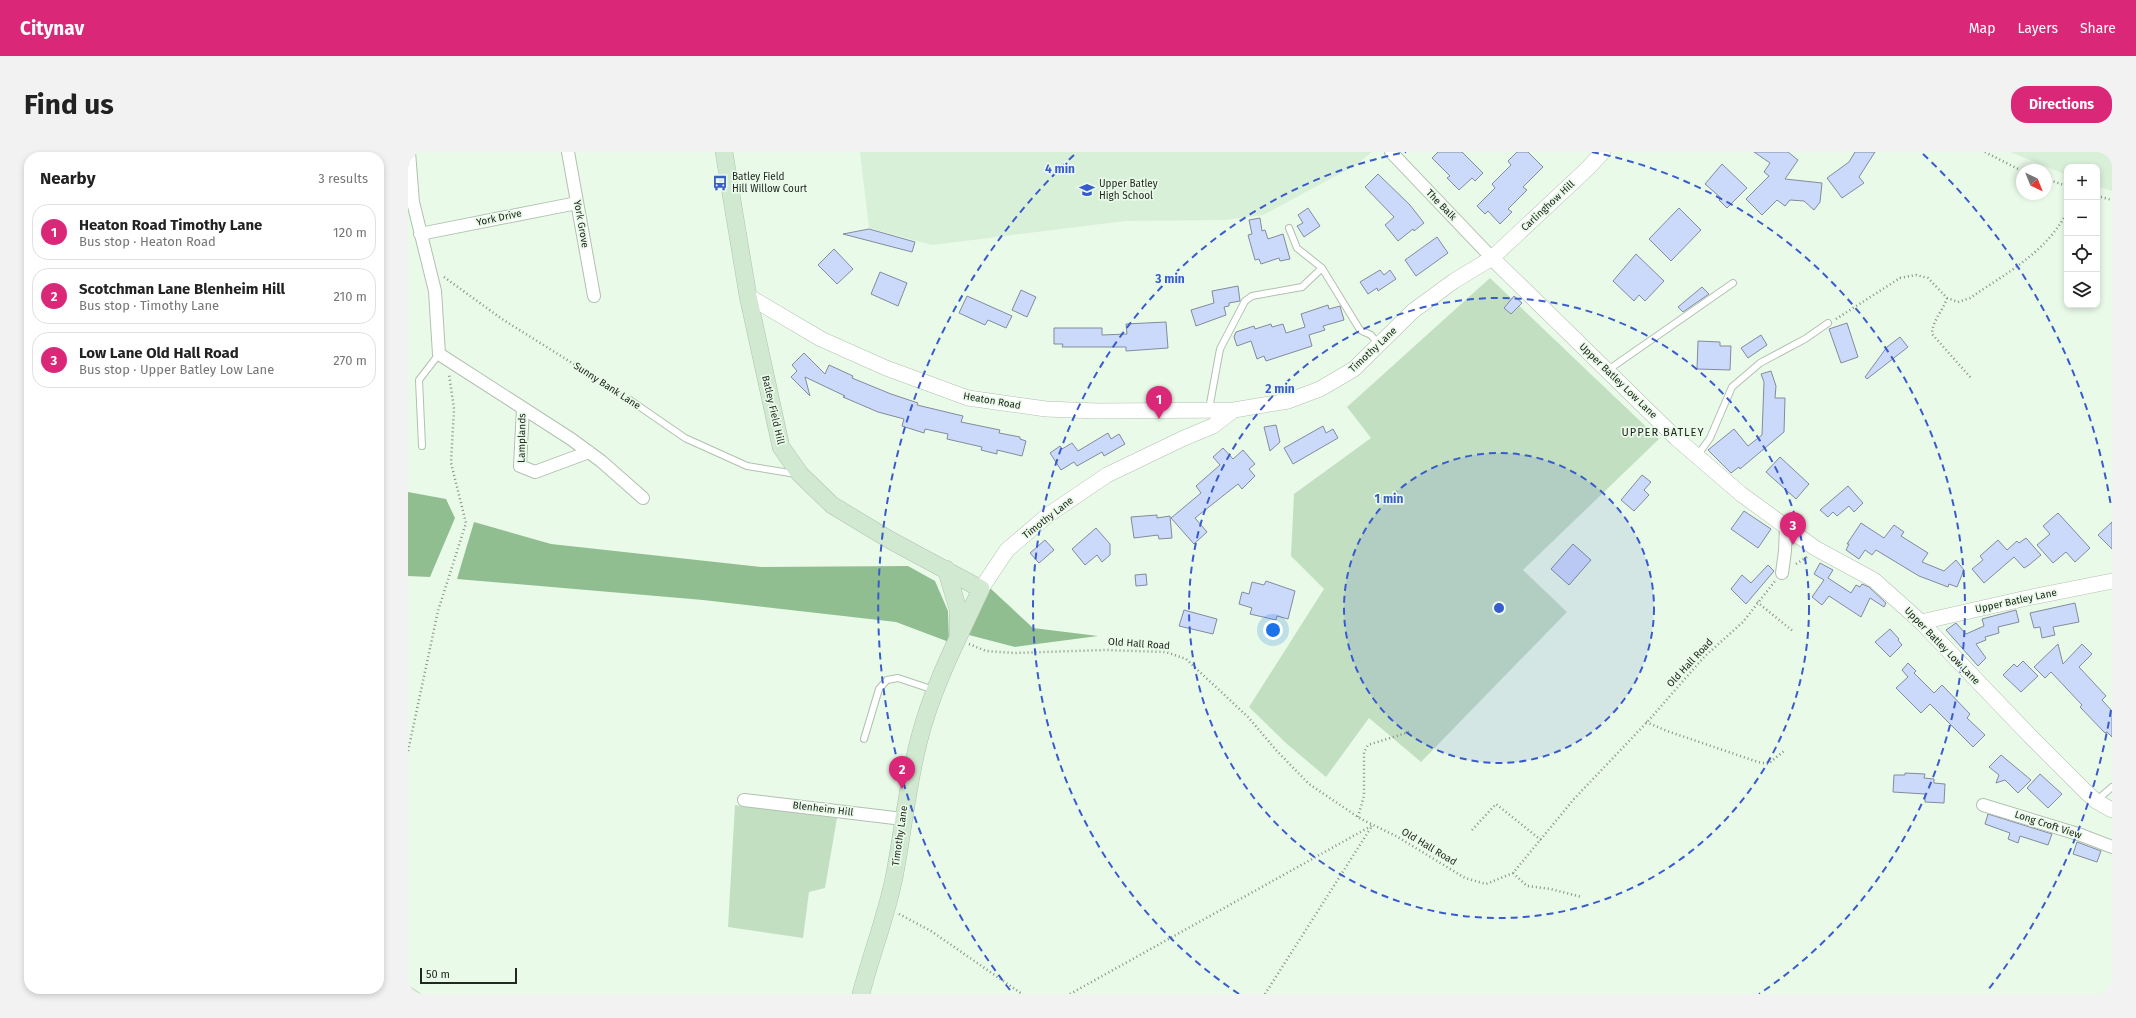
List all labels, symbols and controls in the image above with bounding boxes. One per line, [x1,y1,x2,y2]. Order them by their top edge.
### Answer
text: Citynav [20,17,84,40]
text: Map [1969,20,1995,37]
text: Layers [2017,20,2058,37]
text: Share [2080,20,2116,37]
button: Directions [2011,86,2112,123]
text: Find us [24,88,114,121]
text: 4 min [1045,162,1075,176]
north arrow [2016,164,2052,200]
map controls [2064,164,2100,308]
button: + [2064,164,2100,200]
text: Nearby [40,168,95,189]
text: 3 results [318,171,368,186]
place label: Batley Field Hill Willow Court [732,171,808,195]
bus stop icon: Batley Field Hill Willow Court [711,174,729,192]
place label: Upper Batley High School [1099,178,1158,202]
street label: Carlinghow Hill [1519,178,1577,234]
school or university icon: Upper Batley High School [1078,181,1096,199]
street label: The Balk [1423,187,1459,224]
street label: York Grove [571,199,591,249]
button: − [2064,200,2100,236]
street label: York Drive [475,207,523,229]
text: Heaton Road Timothy Lane [79,216,262,234]
text: 1 [51,225,57,240]
text: 120 m [333,225,367,240]
text: Bus stop · Heaton Road [79,234,216,249]
button: locate [2064,236,2100,272]
text: 3 min [1154,272,1185,286]
button: layers [2064,272,2100,308]
text: Scotchman Lane Blenheim Hill [79,280,285,298]
text: 2 [51,289,57,304]
text: 210 m [333,289,367,304]
text: Bus stop · Timothy Lane [79,298,219,313]
street label: Timothy Lane [1347,325,1399,375]
street label: Upper Batley Low Lane [1577,341,1659,421]
text: Low Lane Old Hall Road [79,344,239,362]
text: 3 [51,353,57,368]
text: 270 m [333,353,367,368]
street label: Sunny Bank Lane [571,360,643,412]
text: Bus stop · Upper Batley Low Lane [79,362,274,377]
street label: Batley Field Hill [759,374,787,446]
text: 2 min [1265,382,1295,396]
pin: 1 [1146,386,1172,419]
street label: Heaton Road [962,390,1022,412]
street label: Lamplands [516,413,528,463]
district label: UPPER BATLEY [1622,426,1704,439]
text: 1 min [1375,492,1403,506]
street label: Timothy Lane [1020,494,1076,542]
pin: 3 [1780,512,1806,545]
street label: Upper Batley Lane [1974,587,2058,615]
centre of rings [1492,601,1506,615]
street label: Upper Batley Low Lane [1902,605,1982,687]
your location [1263,620,1283,640]
street label: Old Hall Road [1108,636,1170,652]
street label: Old Hall Road [1664,636,1716,690]
pin: 2 [889,756,915,789]
street label: Blenheim Hill [792,799,854,819]
street label: Timothy Lane [890,805,910,867]
street label: Long Croft View [2013,809,2083,841]
street label: Old Hall Road [1399,826,1459,868]
scale bar [420,966,517,985]
text: 50 m [426,968,450,981]

